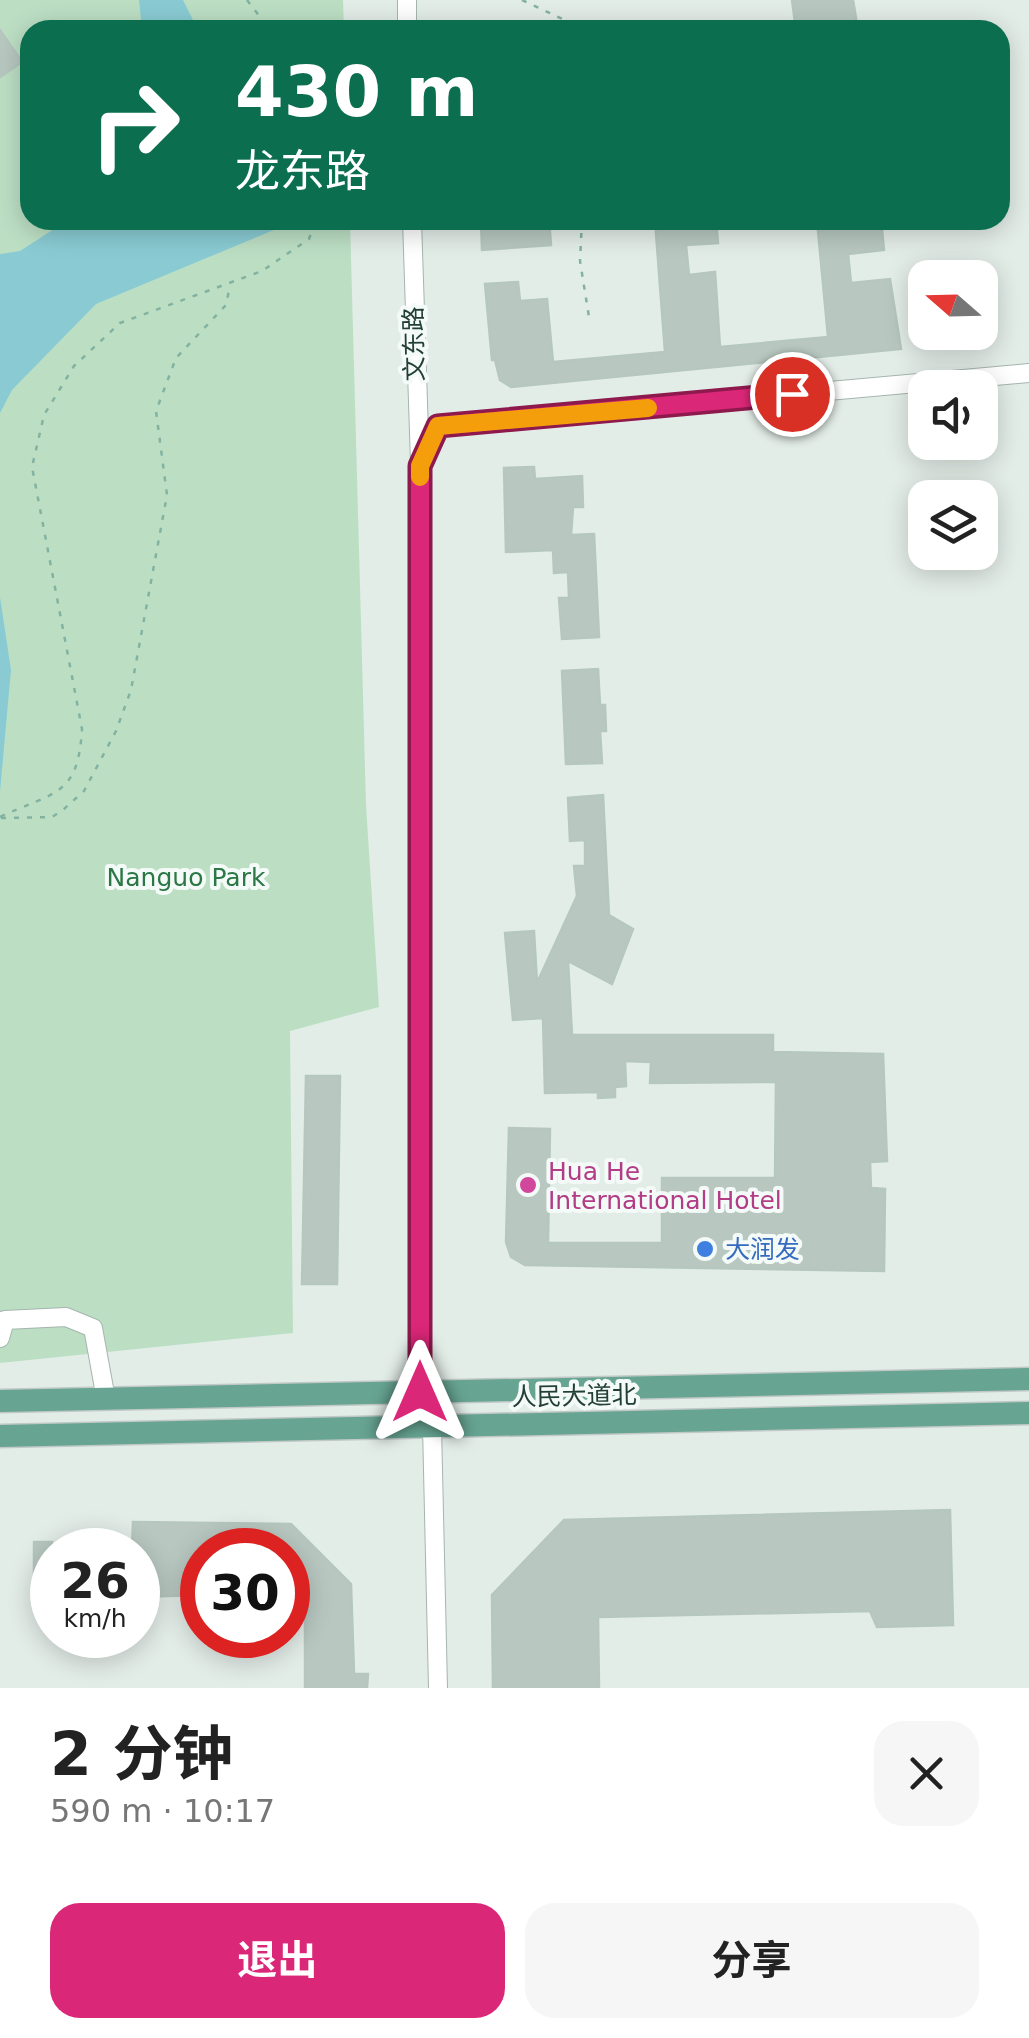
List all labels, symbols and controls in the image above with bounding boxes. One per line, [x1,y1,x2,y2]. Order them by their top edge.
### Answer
text: 430 m [235,51,478,133]
icon: right [70,60,200,190]
text: 龙东路 [235,145,370,198]
north arrow [908,260,998,350]
map controls [908,260,998,570]
street label: 文东路 [399,306,429,382]
pin [750,352,835,437]
icon: arrive [765,367,820,422]
button: sound [908,370,998,460]
button: layers [908,480,998,570]
park label: Nanguo Park [107,863,266,892]
place label: Hua He International Hotel [548,1157,782,1215]
marker: Hua He International Hotel [517,1174,539,1196]
place label: 大润发 [725,1235,800,1264]
marker: 大润发 [694,1238,716,1260]
position arrow [368,1340,472,1444]
street label: 人民大道北 [511,1380,637,1412]
speed limit sign: 30 [180,1528,310,1658]
text: 26 [60,1552,130,1610]
text: km/h [63,1604,127,1633]
text: 2 分钟 [50,1719,233,1789]
button: close [874,1721,979,1826]
text: 590 m · 10:17 [50,1792,275,1830]
button: 退出 [50,1903,505,2018]
button: 分享 [525,1903,979,2018]

